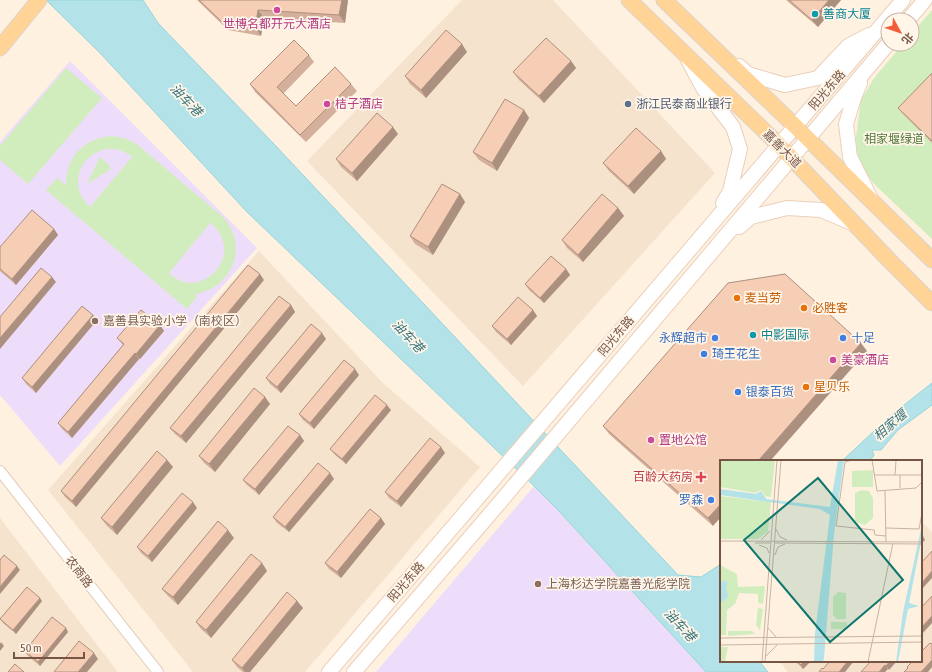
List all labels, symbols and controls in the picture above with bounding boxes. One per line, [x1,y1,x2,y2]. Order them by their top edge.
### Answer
marker: 世博名都开元大酒店 [272,5,282,15]
place label: 善商大厦 [823,7,871,21]
marker: 善商大厦 [810,9,820,19]
north arrow [880,12,920,52]
place label: 世博名都开元大酒店 [223,17,331,31]
text: 北 [900,30,916,46]
street label: 阳光东路 [806,67,848,113]
water label: 油车港 [167,81,206,121]
place label: 桔子酒店 [335,97,383,111]
place label: 浙江民泰商业银行 [636,97,732,111]
marker: 桔子酒店 [322,99,332,109]
marker: 浙江民泰商业银行 [623,99,633,109]
street label: 嘉善大道 [760,127,804,171]
park label: 相家堰绿道 [864,132,924,146]
place label: 麦当劳 [745,291,781,305]
marker: 麦当劳 [732,293,742,303]
place label: 必胜客 [812,301,848,315]
marker: 必胜客 [799,303,809,313]
street label: 阳光东路 [595,313,637,359]
place label: 嘉善县实验小学（南校区） [103,314,247,328]
marker: 嘉善县实验小学（南校区） [90,316,100,326]
water label: 油车港 [389,317,428,357]
place label: 中影国际 [761,328,809,342]
marker: 中影国际 [748,330,758,340]
place label: 永辉超市 [659,331,707,345]
place label: 十足 [851,331,875,345]
marker: 永辉超市 [710,333,720,343]
marker: 十足 [838,333,848,343]
place label: 琦王花生 [712,347,760,361]
marker: 琦王花生 [699,349,709,359]
place label: 美豪酒店 [841,353,889,367]
marker: 美豪酒店 [828,355,838,365]
place label: 星贝乐 [814,380,850,394]
marker: 星贝乐 [801,382,811,392]
place label: 银泰百货 [746,385,794,399]
marker: 银泰百货 [733,387,743,397]
water label: 相家堰 [870,405,911,443]
place label: 置地公馆 [659,433,707,447]
marker: 置地公馆 [646,435,656,445]
inset map [720,460,922,662]
place label: 百龄大药房 [633,470,693,484]
marker: 百龄大药房 [696,472,706,482]
place label: 罗森 [679,493,703,507]
marker: 罗森 [706,495,716,505]
street label: 农商路 [62,554,96,590]
street label: 阳光东路 [385,559,427,605]
place label: 上海杉达学院嘉善光彪学院 [546,577,690,591]
marker: 上海杉达学院嘉善光彪学院 [533,579,543,589]
water label: 油车港 [661,606,700,646]
scale bar [14,634,84,660]
text: 50 m [20,641,42,655]

